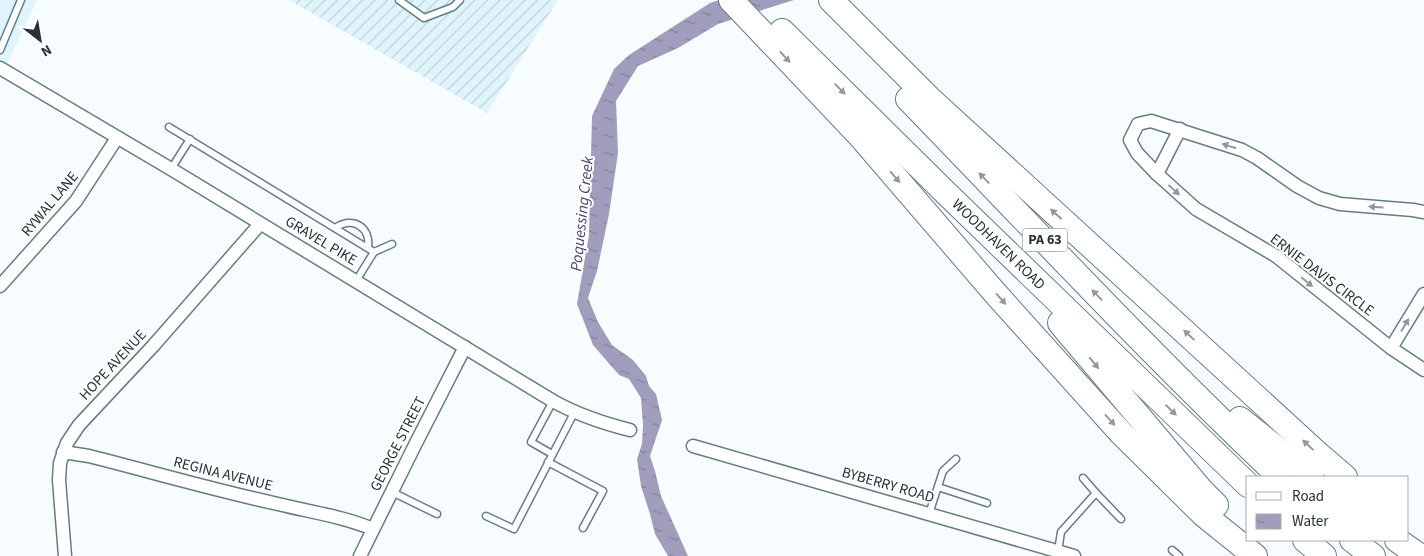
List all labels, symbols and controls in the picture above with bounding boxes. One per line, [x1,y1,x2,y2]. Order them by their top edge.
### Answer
north arrow [15,15,65,65]
text: N [37,39,55,61]
one-way arrow [779,50,791,62]
one-way arrow [834,83,846,95]
one-way arrow [1221,142,1236,149]
water label: Poquessing Creek [565,155,599,272]
street label: RYWAL LANE [17,167,83,241]
one-way arrow [889,170,901,182]
one-way arrow [978,172,990,184]
one-way arrow [1168,184,1180,196]
street label: WOODHAVEN ROAD [947,194,1050,294]
one-way arrow [1367,202,1383,210]
one-way arrow [1051,208,1063,220]
street label: GRAVEL PIKE [281,211,361,271]
road number: PA 63 [1022,228,1068,252]
street label: ERNIE DAVIS CIRCLE [1266,229,1379,321]
one-way arrow [1301,277,1314,288]
one-way arrow [1091,289,1103,301]
one-way arrow [995,293,1007,305]
one-way arrow [1400,319,1410,332]
street label: HOPE AVENUE [75,325,151,405]
one-way arrow [1183,329,1195,341]
one-way arrow [1089,356,1100,369]
street label: GEORGE STREET [365,393,431,495]
one-way arrow [1164,404,1176,416]
one-way arrow [1104,414,1116,426]
one-way arrow [1303,439,1315,451]
street label: REGINA AVENUE [171,452,275,496]
street label: BYBERRY ROAD [839,462,937,508]
legend [1246,476,1409,541]
text: Road [1292,486,1324,507]
text: Water [1292,511,1329,532]

